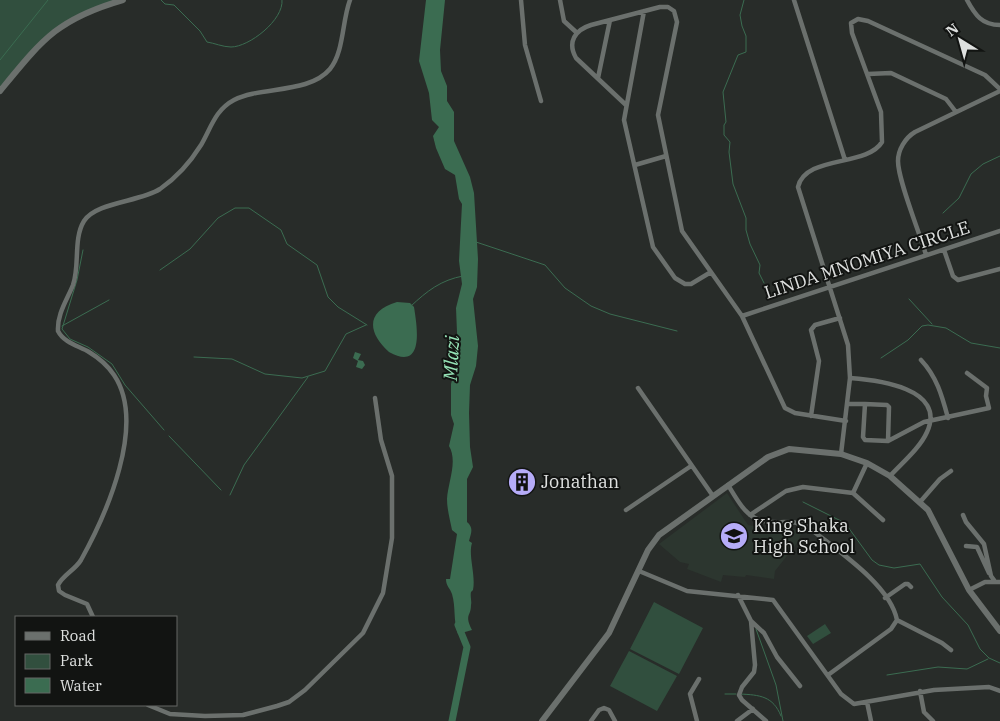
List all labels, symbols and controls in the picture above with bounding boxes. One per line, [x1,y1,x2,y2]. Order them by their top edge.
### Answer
north arrow [935,15,985,65]
text: N [942,19,962,40]
street label: LINDA MNOMIYA CIRCLE [761,215,973,304]
water label: Mlazi [438,335,464,382]
building icon: Jonathan [507,467,537,497]
place label: Jonathan [541,470,619,493]
place label: King Shaka High School [753,514,855,558]
school or university icon: King Shaka High School [719,521,749,551]
legend [15,616,178,706]
text: Road [60,626,96,645]
text: Park [60,651,93,670]
text: Water [60,676,102,695]

